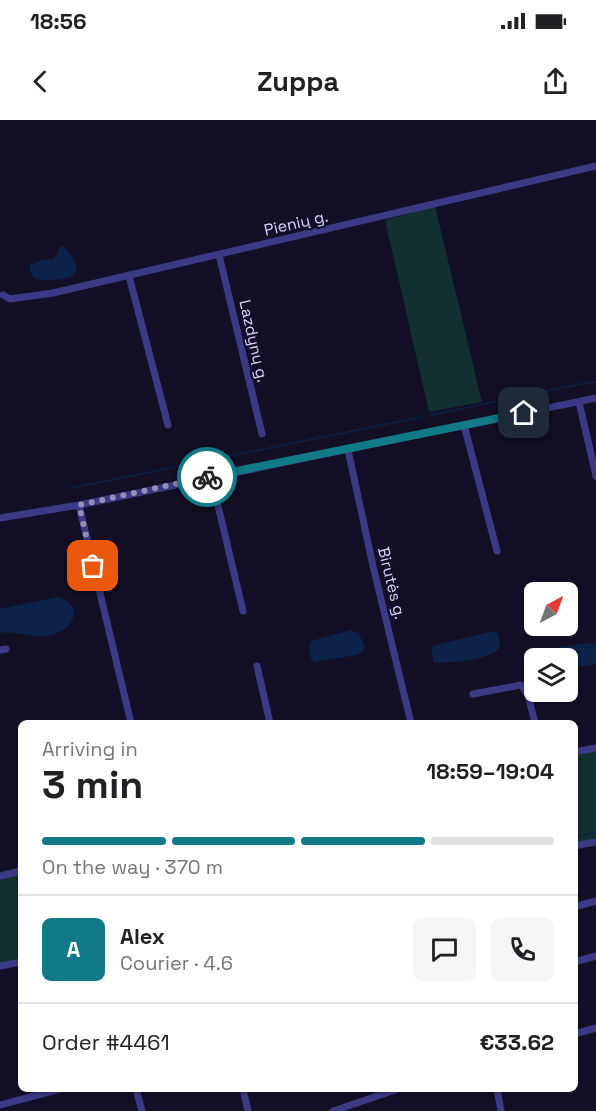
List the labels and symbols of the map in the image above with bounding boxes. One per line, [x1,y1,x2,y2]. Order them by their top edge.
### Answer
street label: Pienių g. [262,205,330,241]
street label: Lazdynų g. [234,298,274,384]
pin [498,387,549,438]
courier [177,447,237,507]
pin [67,540,118,591]
street label: Birutės g. [373,545,411,621]
north arrow [524,582,578,636]

